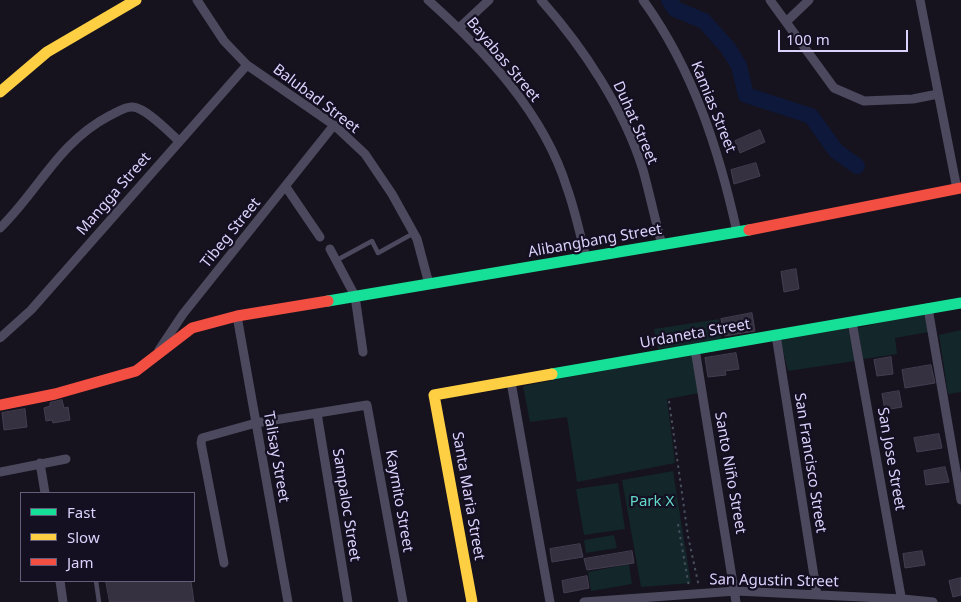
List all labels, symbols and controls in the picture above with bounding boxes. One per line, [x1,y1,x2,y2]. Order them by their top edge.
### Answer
street label: Bayabas Street [462,14,544,106]
scale bar [781,20,911,52]
text: 100 m [786,29,830,49]
street label: Kamias Street [686,59,740,155]
street label: Balubad Street [269,61,363,137]
street label: Duhat Street [609,79,661,167]
street label: Mangga Street [73,149,155,239]
street label: Tibeg Street [197,194,265,272]
street label: Alibangbang Street [527,220,663,262]
street label: Urdaneta Street [638,315,752,353]
street label: San Francisco Street [790,392,830,534]
street label: San Jose Street [873,406,909,512]
street label: Talisay Street [259,410,293,504]
street label: Santo Niño Street [710,411,750,535]
street label: Santa Maria Street [448,430,488,562]
street label: Sampaloc Street [328,447,364,563]
street label: Kaymito Street [381,448,417,554]
legend [20,492,195,582]
park label: Park X [630,493,674,511]
text: Fast [67,502,96,522]
text: Slow [67,527,100,547]
text: Jam [67,552,94,572]
street label: San Agustin Street [709,571,839,591]

